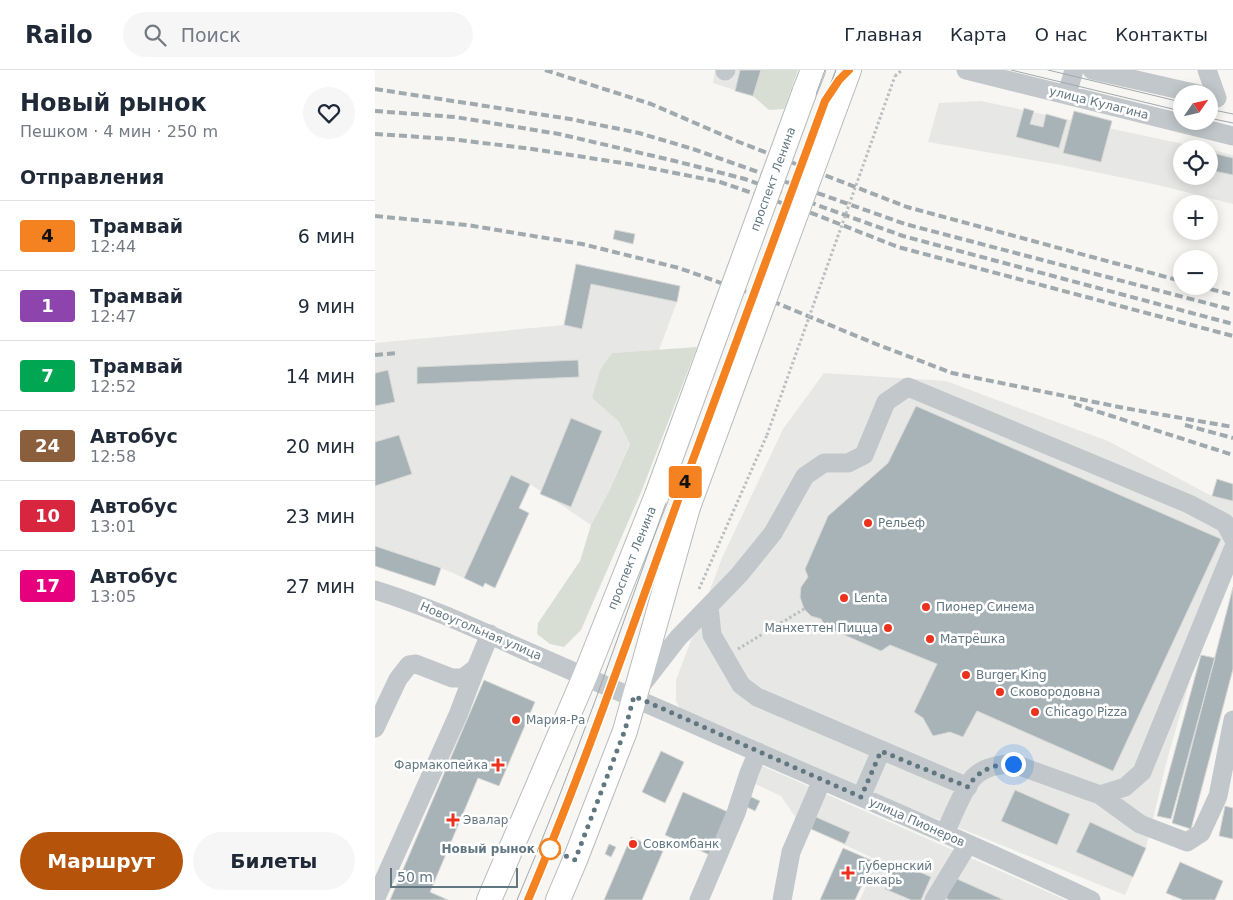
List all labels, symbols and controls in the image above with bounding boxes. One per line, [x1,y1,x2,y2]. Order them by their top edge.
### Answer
search box [123,12,473,57]
text: Railo [25,21,93,49]
icon: search [141,21,169,49]
text: Поиск [181,24,241,46]
text: Главная [844,24,922,45]
text: Карта [950,24,1007,45]
text: О нас [1035,24,1087,45]
text: Контакты [1115,24,1208,45]
street label: улица Кулагина [1048,84,1150,122]
north arrow [1173,85,1217,130]
map controls [1173,85,1218,295]
button: heart [303,87,355,139]
text: Новый рынок [20,89,207,117]
text: Пешком · 4 мин · 250 m [20,122,218,141]
street label: проспект Ленина [748,125,798,233]
button: locate [1173,140,1218,185]
text: Отправления [20,166,164,188]
button: + [1173,195,1218,240]
text: Трамвай [90,215,183,237]
text: 4 [41,225,54,246]
text: 6 мин [298,225,355,247]
text: 12:44 [90,237,136,256]
button: − [1173,250,1218,295]
text: Трамвай [90,285,183,307]
text: 1 [41,295,54,316]
text: 9 мин [298,295,355,317]
text: 12:47 [90,307,136,326]
text: Трамвай [90,355,183,377]
text: 7 [41,365,54,386]
text: 14 мин [286,365,355,387]
text: 12:52 [90,377,136,396]
text: Автобус [90,425,178,447]
text: 24 [35,435,60,456]
text: 20 мин [286,435,355,457]
text: 12:58 [90,447,136,466]
line badge: 4 [669,466,701,498]
text: 4 [679,471,691,492]
text: Автобус [90,495,178,517]
street label: проспект Ленина [605,504,659,612]
text: 10 [35,505,60,526]
text: 23 мин [286,505,355,527]
place label: Рельеф [878,516,925,530]
text: 13:01 [90,517,136,536]
marker: Рельеф [862,517,874,529]
text: Автобус [90,565,178,587]
text: 17 [35,575,60,596]
text: 27 мин [286,575,355,597]
text: 13:05 [90,587,136,606]
place label: Lenta [854,591,888,605]
marker: Lenta [838,592,850,604]
street label: Новоугольная улица [418,599,544,663]
place label: Пионер Синема [936,600,1035,614]
marker: Пионер Синема [920,601,932,613]
place label: Манхеттен Пицца [764,621,878,635]
marker: Манхеттен Пицца [882,622,894,634]
place label: Матрёшка [940,632,1005,646]
marker: Матрёшка [924,633,936,645]
place label: Burger King [976,668,1047,682]
marker: Burger King [960,669,972,681]
place label: Сковородовна [1010,685,1100,699]
marker: Сковородовна [994,686,1006,698]
place label: Chicago Pizza [1045,705,1127,719]
marker: Chicago Pizza [1029,706,1041,718]
place label: Мария-Ра [526,713,585,727]
marker: Мария-Ра [510,714,522,726]
your location [1001,752,1026,777]
place label: Фармакопейка [394,758,488,772]
marker: Фармакопейка [492,759,504,771]
street label: улица Пионеров [867,795,967,849]
place label: Эвалар [463,813,508,827]
marker: Эвалар [447,814,459,826]
button: Маршрут [20,832,183,890]
button: Билеты [193,832,355,890]
place label: Совкомбанк [643,837,719,851]
marker: Новый рынок [539,838,561,860]
marker: Совкомбанк [627,838,639,850]
place label: Новый рынок [442,842,535,856]
place label: Губернский лекарь [858,859,932,887]
scale bar [390,865,517,888]
marker: Губернский лекарь [842,867,854,879]
text: 50 m [397,869,433,885]

